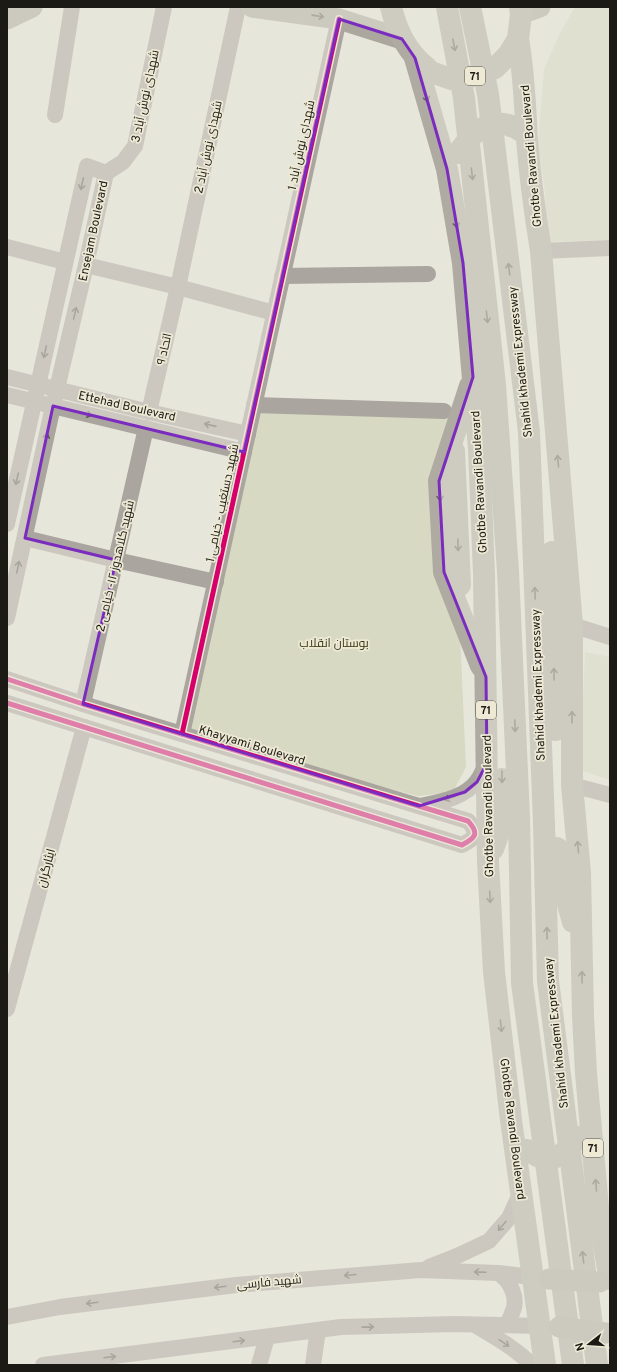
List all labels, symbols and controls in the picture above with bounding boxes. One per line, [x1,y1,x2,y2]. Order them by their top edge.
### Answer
one-way arrow [311,12,324,20]
one-way arrow [450,38,458,51]
street label: شهدای نوش آباد 3 [128,48,164,144]
road number: 71 [465,67,485,85]
street label: Ghotbe Ravandi Boulevard [518,84,546,228]
one-way arrow [423,89,430,102]
street label: شهدای نوش آباد 2 [191,99,227,195]
street label: شهدای نوش آباد 1 [285,99,319,192]
one-way arrow [468,167,476,180]
one-way arrow [78,178,86,191]
street label: Ensejam Boulevard [75,179,112,283]
one-way arrow [452,215,460,228]
one-way arrow [505,263,513,276]
street label: Shahid khademi Expressway [505,286,537,438]
one-way arrow [72,307,79,320]
one-way arrow [484,310,491,323]
street label: اتحاد ۹ [154,332,176,367]
one-way arrow [40,345,48,358]
street label: Ettehad Boulevard [76,388,177,426]
one-way arrow [79,410,92,418]
street label: Ghotbe Ravandi Boulevard [468,410,492,554]
one-way arrow [203,421,216,429]
one-way arrow [42,433,50,446]
street label: شهید دستغیب - خیامی 1 [203,442,243,564]
one-way arrow [554,455,561,468]
one-way arrow [12,472,20,485]
one-way arrow [436,488,443,501]
street label: شهید کلاهدوز ۱۲- خیامی 2 [93,499,139,634]
one-way arrow [454,538,462,551]
one-way arrow [15,560,23,573]
one-way arrow [531,587,538,600]
street label: Shahid khademi Expressway [528,609,550,761]
park label: بوستان انقلاب [299,636,369,652]
one-way arrow [550,668,558,681]
road number: 71 [476,701,496,719]
one-way arrow [568,711,576,724]
one-way arrow [511,719,519,732]
street label: Khayyami Boulevard [196,722,307,770]
street label: Ghotbe Ravandi Boulevard [480,735,498,877]
one-way arrow [498,770,506,783]
one-way arrow [444,795,457,802]
one-way arrow [574,841,581,854]
street label: ایثارگران [34,847,60,889]
one-way arrow [486,890,494,903]
one-way arrow [543,927,551,940]
street label: Shahid khademi Expressway [541,957,573,1109]
one-way arrow [578,971,586,984]
one-way arrow [497,1019,504,1032]
street label: Ghotbe Ravandi Boulevard [495,1057,529,1201]
road number: 71 [583,1139,603,1157]
one-way arrow [593,1179,600,1192]
one-way arrow [498,1220,507,1231]
one-way arrow [579,1251,587,1264]
one-way arrow [474,1268,487,1276]
street label: شهید فارسی [236,1272,302,1294]
one-way arrow [344,1272,357,1279]
one-way arrow [214,1283,227,1290]
one-way arrow [85,1299,98,1307]
one-way arrow [361,1323,374,1330]
north arrow [569,1324,609,1364]
one-way arrow [232,1337,245,1344]
one-way arrow [499,1339,510,1347]
text: N [573,1341,588,1352]
one-way arrow [103,1353,116,1361]

